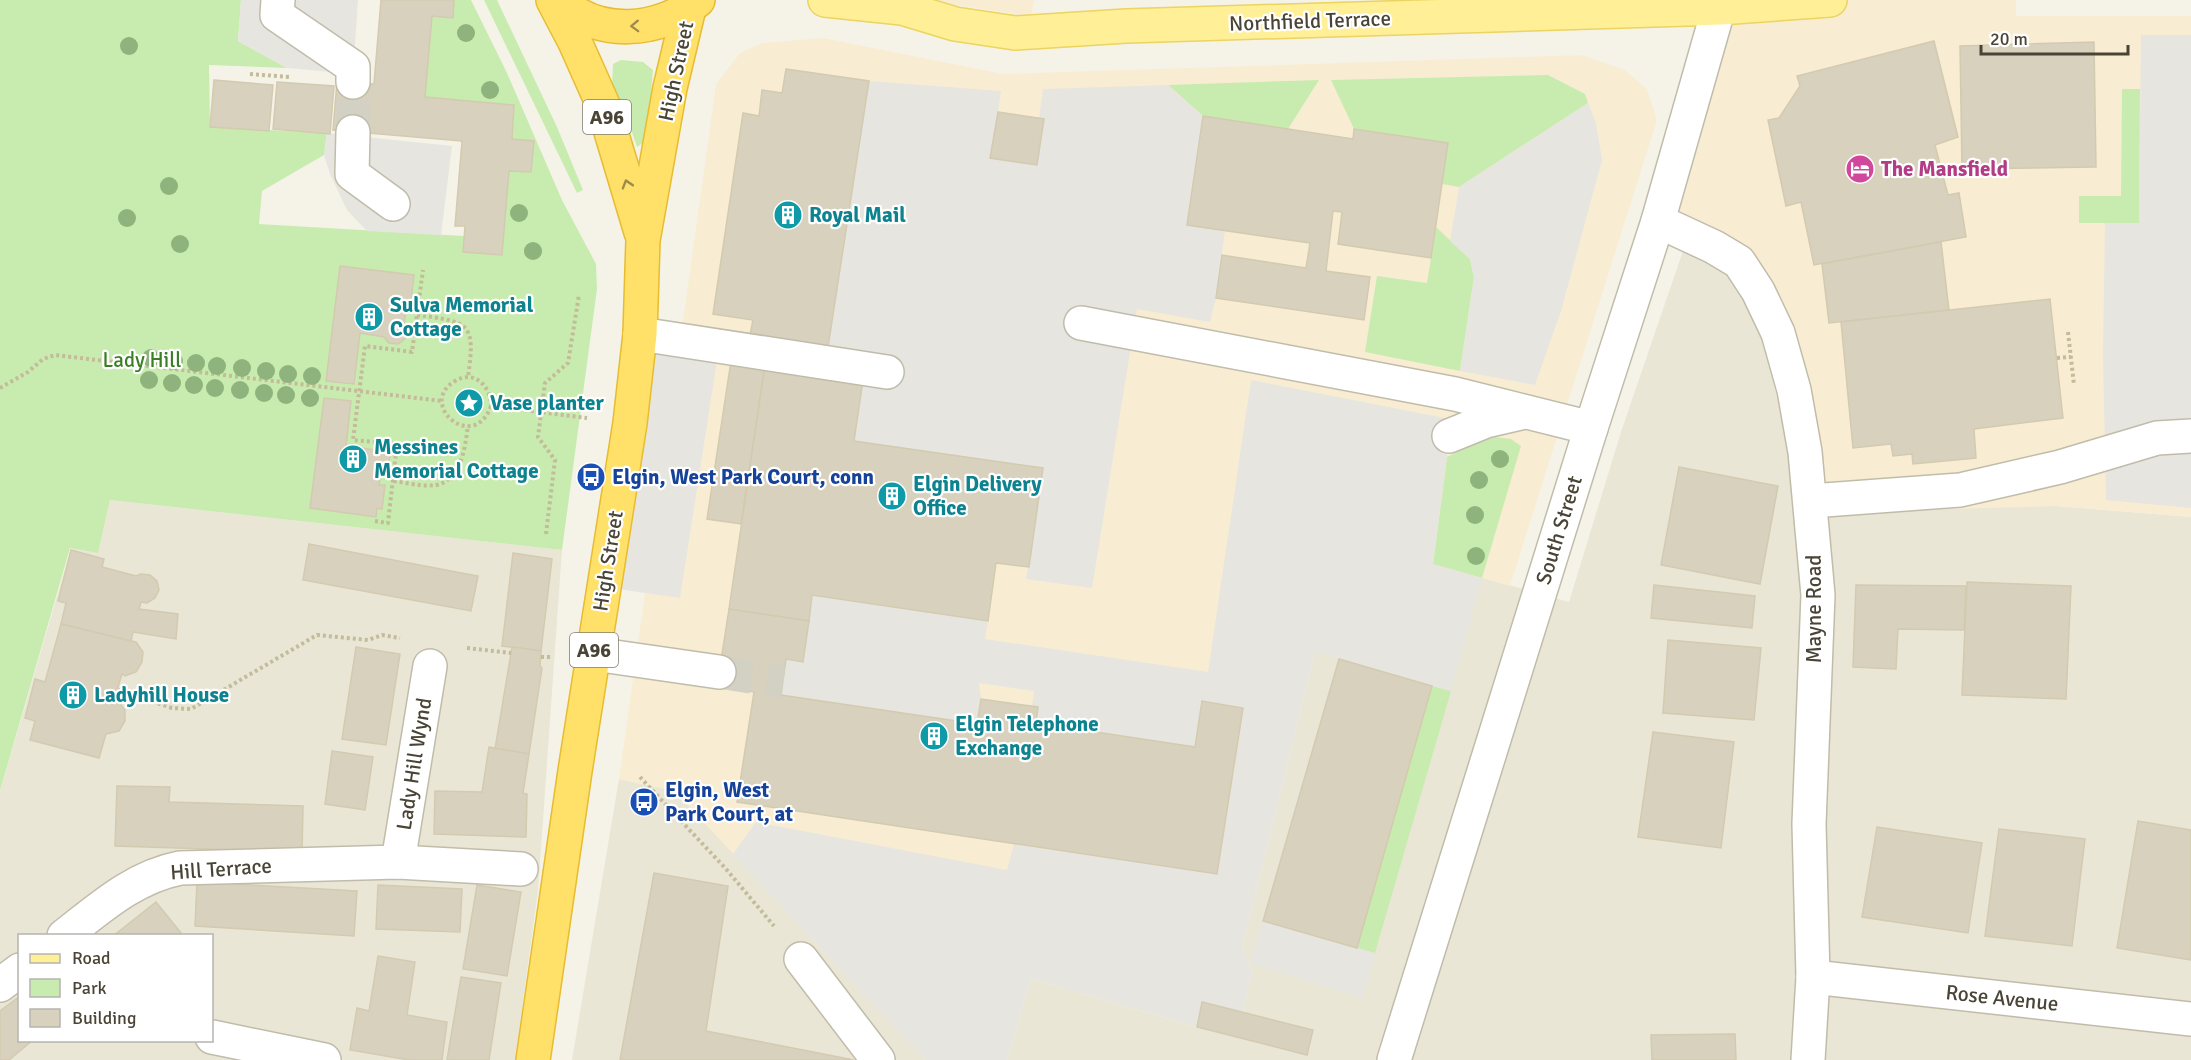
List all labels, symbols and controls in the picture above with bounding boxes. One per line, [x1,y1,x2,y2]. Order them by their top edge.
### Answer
street label: Northfield Terrace [1229,5,1391,37]
scale bar [1981,18,2128,56]
one-way arrow [630,19,639,32]
street label: High Street [653,19,699,123]
text: 20 m [1990,28,2028,50]
road number: A96 [583,100,631,134]
hotel icon: The Mansfield [1844,153,1876,185]
place label: The Mansfield [1881,156,2008,182]
one-way arrow [622,179,634,189]
building icon: Royal Mail [772,199,804,231]
place label: Royal Mail [809,202,906,228]
place label: Sulva Memorial Cottage [390,292,534,342]
building icon: Sulva Memorial Cottage [353,301,385,333]
park label: Lady Hill [103,347,181,373]
place icon: Vase planter [453,387,485,419]
place label: Vase planter [490,390,604,416]
place label: Messines Memorial Cottage [374,434,539,484]
building icon: Messines Memorial Cottage [337,443,369,475]
bus stop icon: Elgin, West Park Court, conn [575,461,607,493]
place label: Elgin, West Park Court, conn [612,464,874,490]
place label: Elgin Delivery Office [913,471,1042,521]
street label: South Street [1530,473,1588,587]
building icon: Elgin Delivery Office [876,480,908,512]
street label: High Street [587,509,629,613]
street label: Mayne Road [1801,555,1827,663]
road number: A96 [570,633,618,667]
building icon: Ladyhill House [57,679,89,711]
place label: Ladyhill House [94,682,229,708]
street label: Lady Hill Wynd [391,696,437,832]
place label: Elgin Telephone Exchange [955,711,1099,761]
building icon: Elgin Telephone Exchange [918,720,950,752]
place label: Elgin, West Park Court, at [665,777,793,827]
bus stop icon: Elgin, West Park Court, at [628,786,660,818]
street label: Hill Terrace [169,852,273,886]
legend [18,934,213,1042]
text: Road [72,947,111,969]
text: Park [72,977,107,999]
street label: Rose Avenue [1944,979,2060,1017]
text: Building [72,1007,136,1029]

